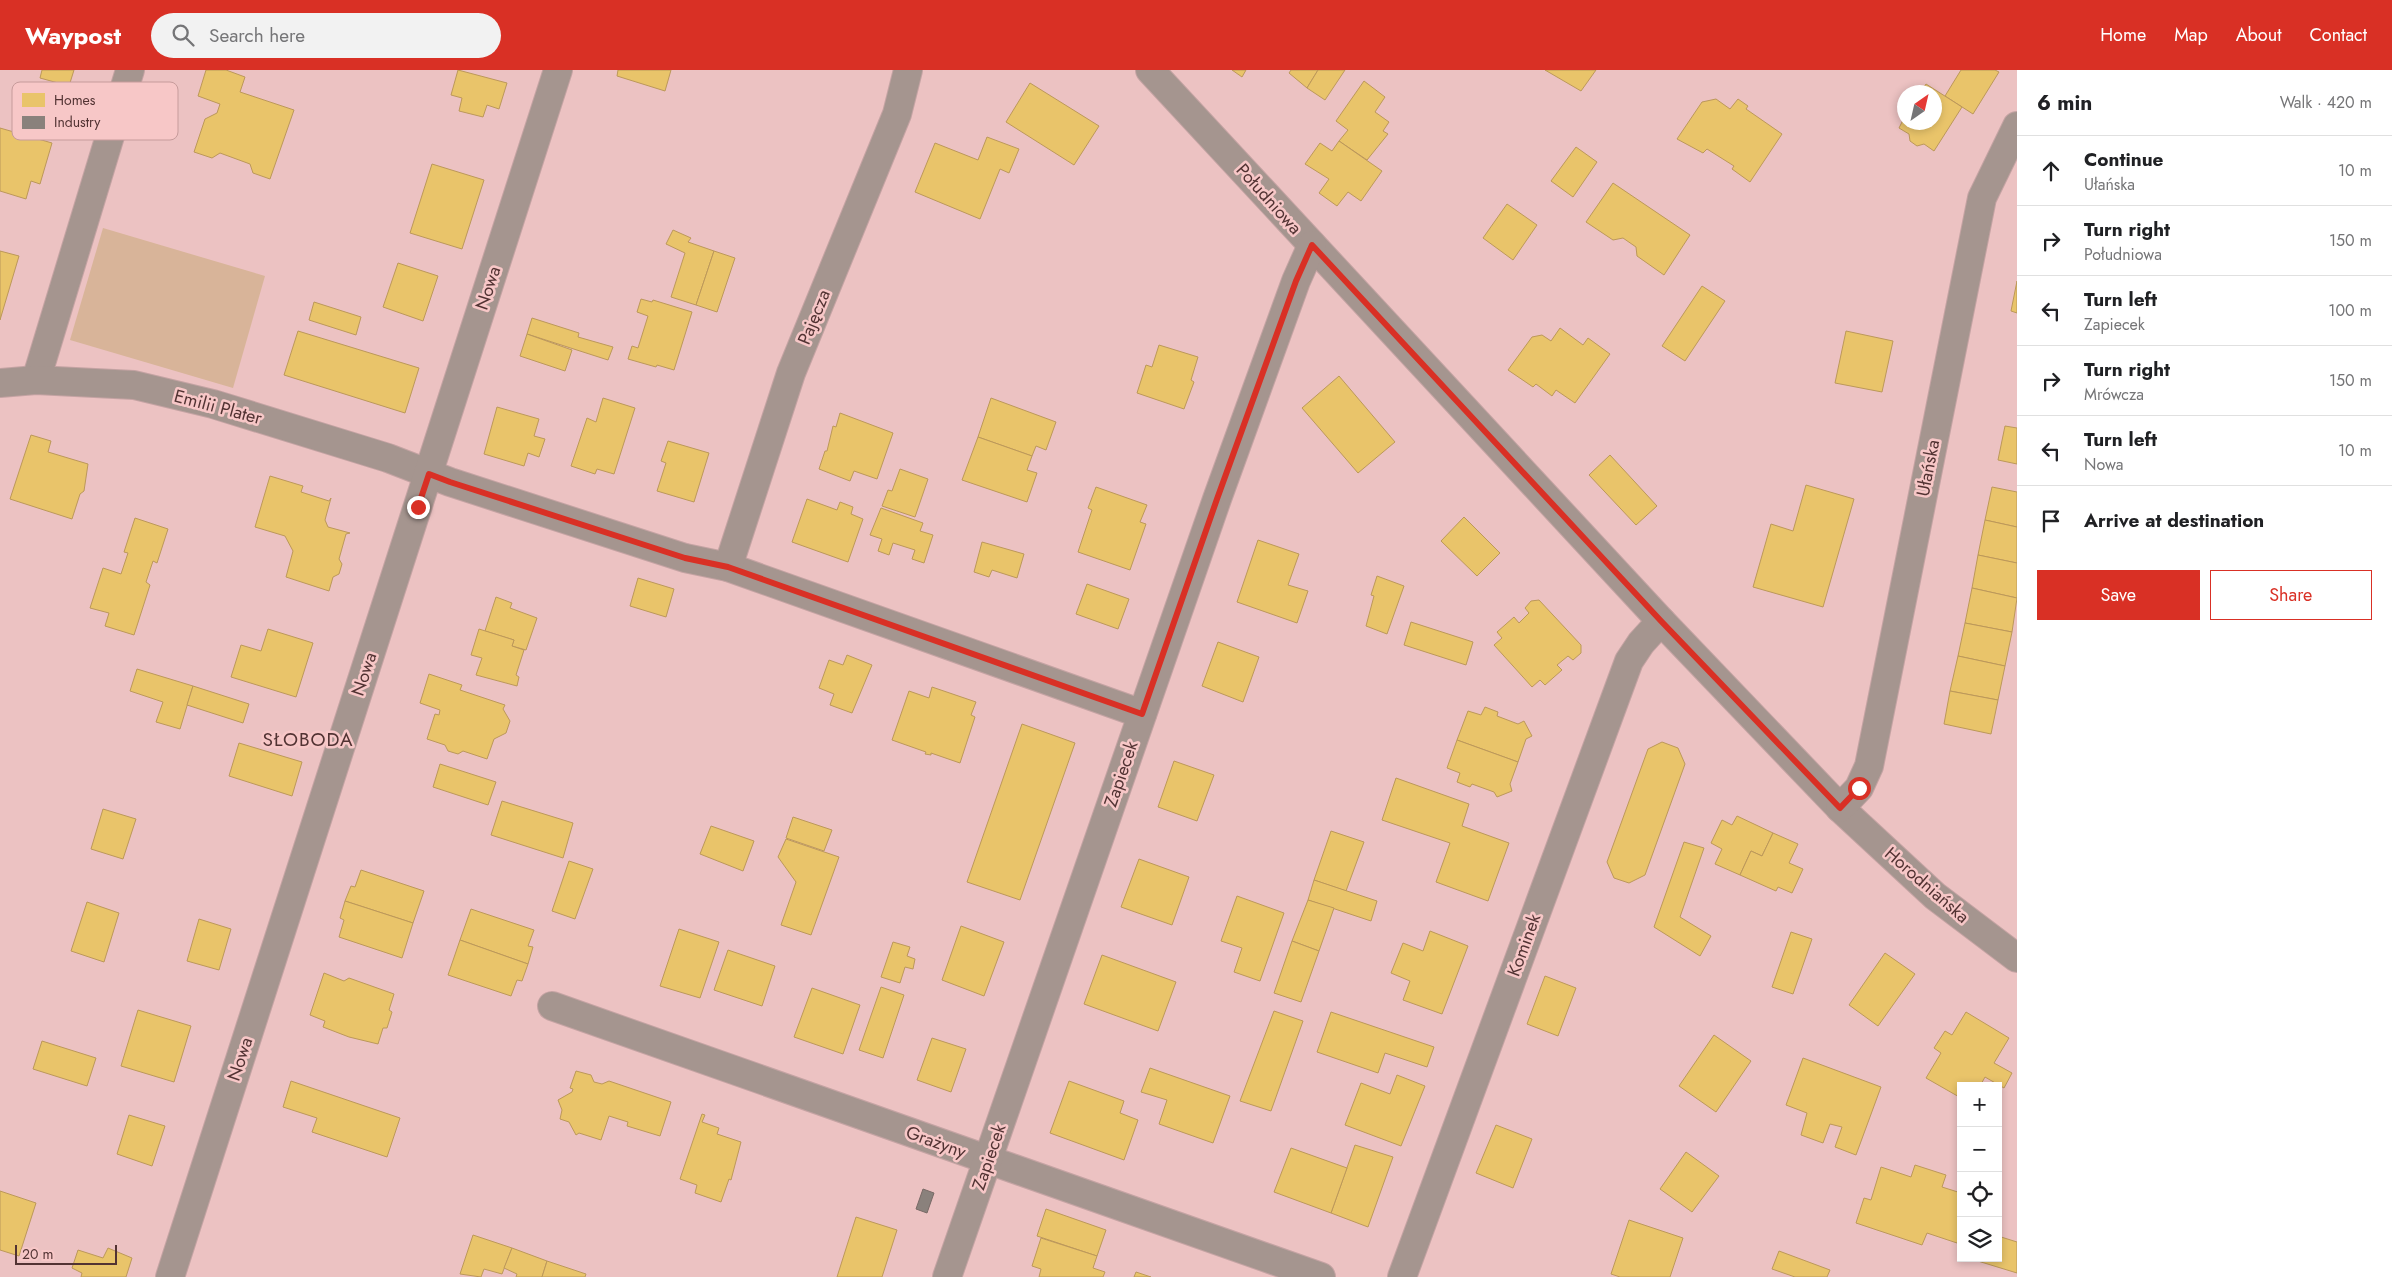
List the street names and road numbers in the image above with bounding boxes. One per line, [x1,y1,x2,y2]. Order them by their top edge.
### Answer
street label: Południowa [1230,158,1308,240]
street label: Nowa [469,263,507,313]
street label: Pajęcza [791,286,837,348]
street label: Emilii Plater [171,383,266,431]
street label: Ułańska [1910,437,1946,499]
street label: Nowa [345,649,383,699]
street label: Zapiecek [1098,737,1144,811]
street label: Horodniańska [1879,841,1975,929]
street label: Kominek [1501,910,1547,980]
street label: Nowa [221,1034,259,1084]
street label: Grażyny [902,1119,970,1165]
street label: Zapiecek [966,1120,1012,1194]

